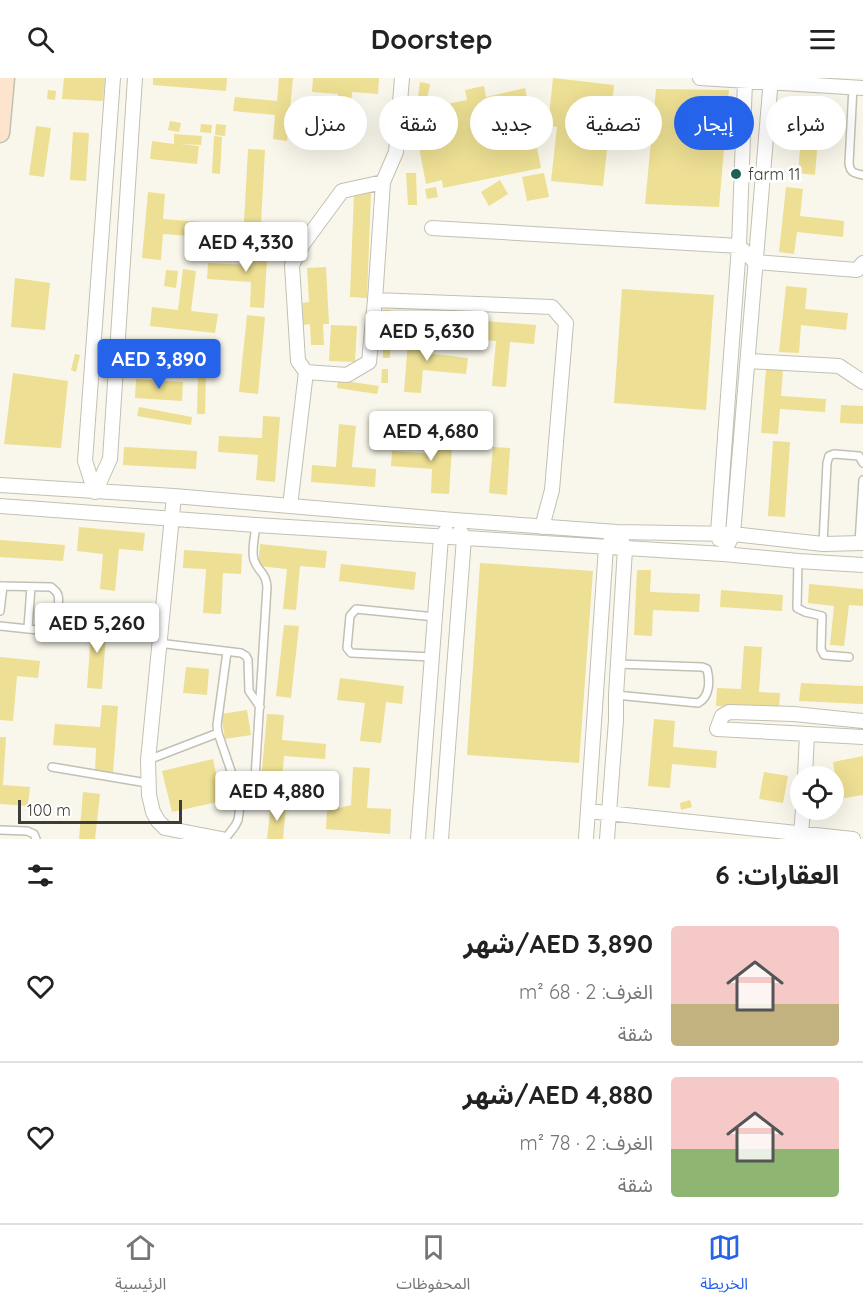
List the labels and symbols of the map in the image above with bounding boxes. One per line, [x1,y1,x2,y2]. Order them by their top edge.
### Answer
place label: farm 11 [748,164,800,184]
marker: farm 11 [729,167,743,181]
pin: AED 4,330 [177,222,315,273]
pin: AED 5,630 [358,311,496,362]
pin: AED 3,890 [90,339,228,390]
pin: AED 4,680 [362,411,500,462]
pin: AED 5,260 [28,603,166,654]
pin: AED 4,880 [208,771,346,822]
scale bar [18,797,182,824]

